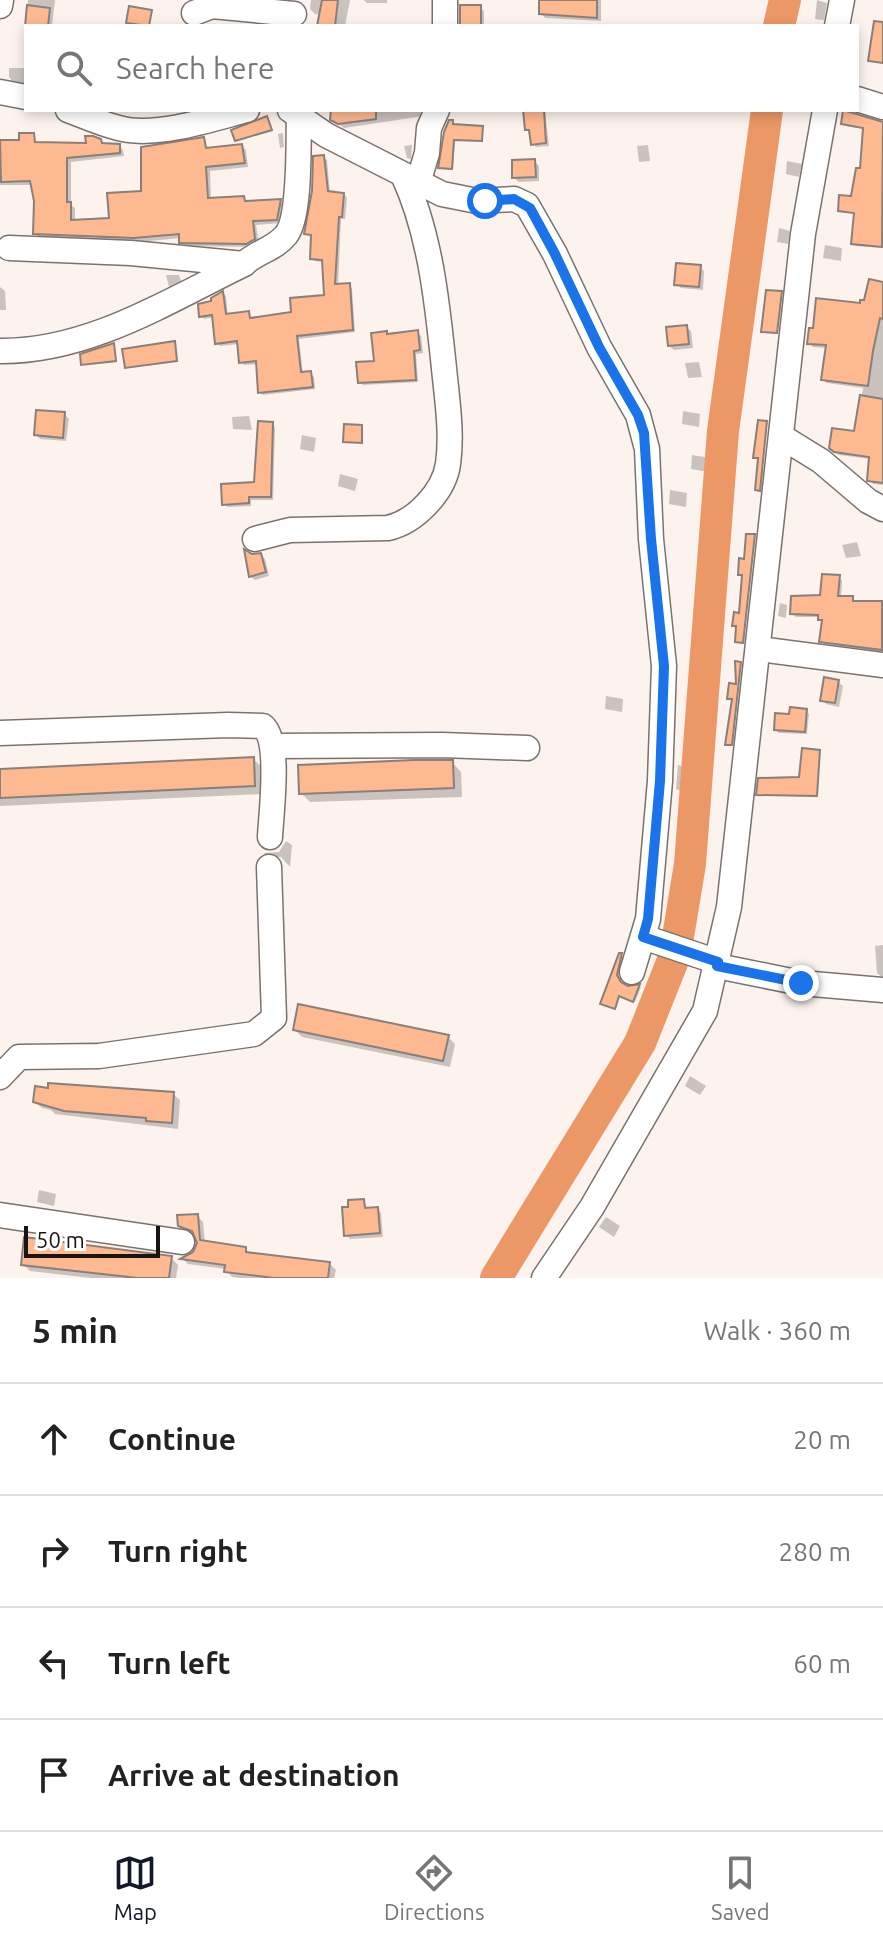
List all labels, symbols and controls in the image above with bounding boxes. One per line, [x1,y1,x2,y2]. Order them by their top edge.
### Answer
search box [24,24,859,112]
icon: search [52,46,96,90]
text: Search here [116,51,275,85]
route start [467,183,503,219]
route end [783,965,819,1001]
scale bar [24,1222,160,1258]
text: 50 m [36,1227,85,1252]
text: 5 min [32,1311,118,1349]
text: Walk · 360 m [703,1316,851,1345]
icon: ahead [32,1417,76,1461]
text: Continue [108,1422,236,1456]
text: 20 m [793,1425,851,1454]
icon: right [32,1529,76,1573]
text: Turn right [108,1534,248,1568]
text: 280 m [779,1537,851,1566]
icon: left [32,1641,76,1685]
text: Turn left [108,1646,230,1680]
text: 60 m [793,1649,851,1678]
icon: arrive [32,1753,76,1797]
text: Arrive at destination [108,1758,400,1792]
tab: Map [113,1851,157,1924]
tab: Directions [384,1851,484,1924]
tab: Saved [711,1851,770,1924]

